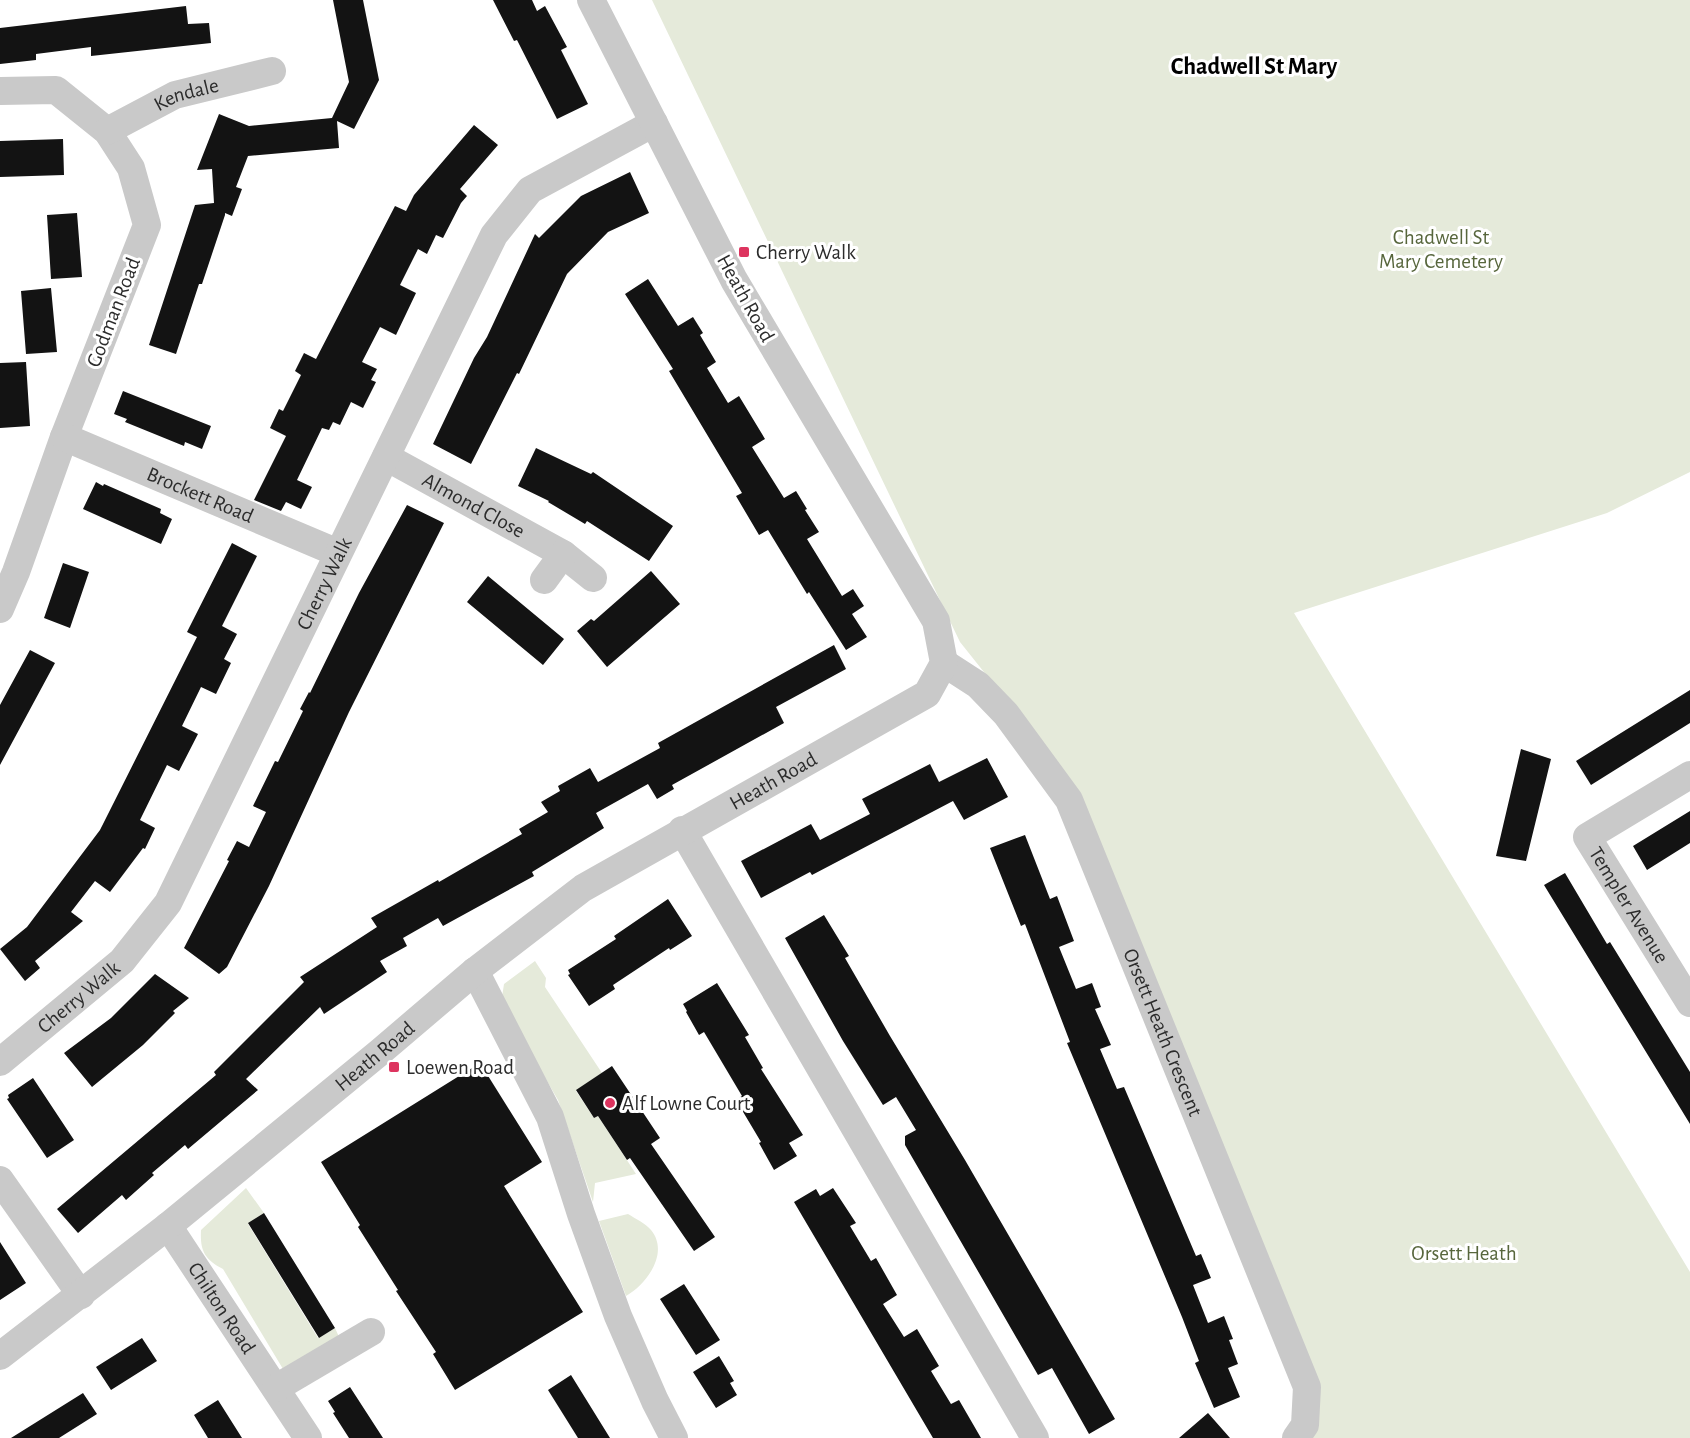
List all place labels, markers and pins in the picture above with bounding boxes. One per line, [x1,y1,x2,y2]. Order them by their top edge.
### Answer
place label: Cherry Walk [756,242,856,263]
marker: Cherry Walk [737,245,751,259]
place label: Loewen Road [406,1057,514,1078]
marker: Loewen Road [387,1060,401,1074]
place label: Alf Lowne Court [622,1093,751,1114]
marker: Alf Lowne Court [603,1096,617,1110]

